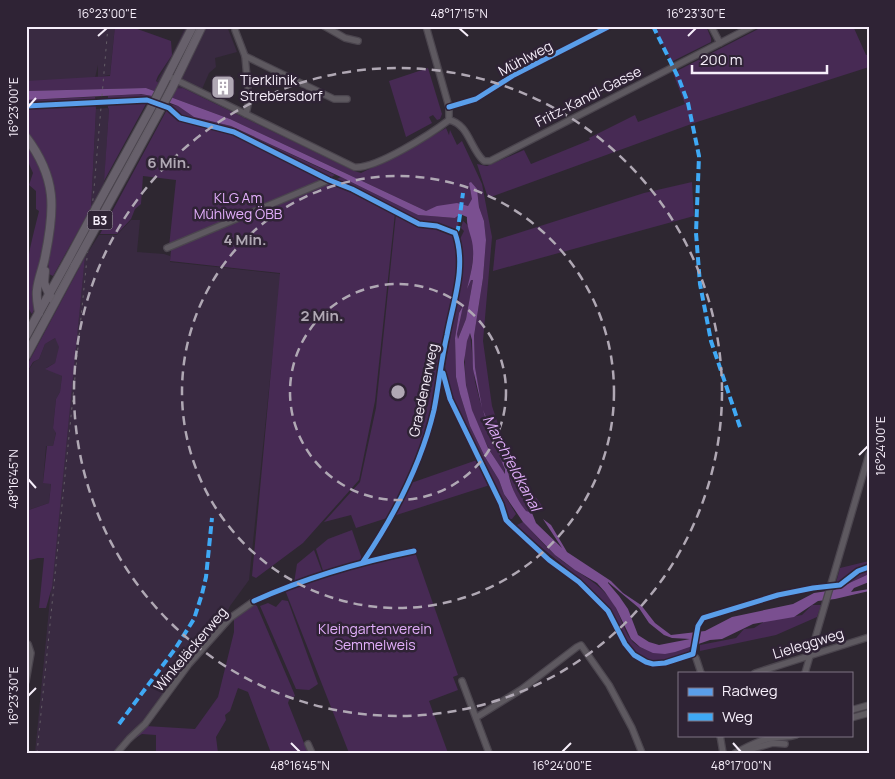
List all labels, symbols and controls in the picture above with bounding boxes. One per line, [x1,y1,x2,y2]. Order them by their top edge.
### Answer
text: 16°23'00"E [77,5,137,22]
text: 48°17'15"N [430,5,488,22]
text: 16°23'30"E [666,5,726,22]
street label: Mühlweg [495,36,555,80]
scale bar [692,42,828,74]
text: 200 m [700,49,743,70]
street label: Fritz-Kandl-Gasse [532,61,644,131]
place label: Tierklinik Strebersdorf [240,70,323,105]
building icon: Tierklinik Strebersdorf [210,74,236,100]
text: 16°23'00"E [5,77,22,137]
text: 6 Min. [147,152,191,173]
park label: KLG Am Mühlweg ÖBB [194,188,283,223]
road number: B3 [88,210,112,230]
text: 4 Min. [223,229,267,250]
text: 2 Min. [301,305,343,326]
street label: Graedenerweg [404,341,442,439]
centre of rings [389,383,407,401]
water label: Marchfeldkanal [478,411,547,517]
text: 16°24'00"E [872,416,889,476]
text: 48°16'45"N [5,449,22,509]
street label: Winkeläckerweg [149,603,231,695]
park label: Kleingartenverein Semmelweis [318,619,432,654]
street label: Lieleggweg [770,623,846,663]
text: 16°23'30"E [5,666,22,726]
legend [678,672,852,736]
text: Radweg [722,680,778,701]
text: Weg [722,706,753,727]
text: 48°16'45"N [270,757,330,774]
text: 16°24'00"E [532,757,592,774]
text: 48°17'00"N [711,757,771,774]

